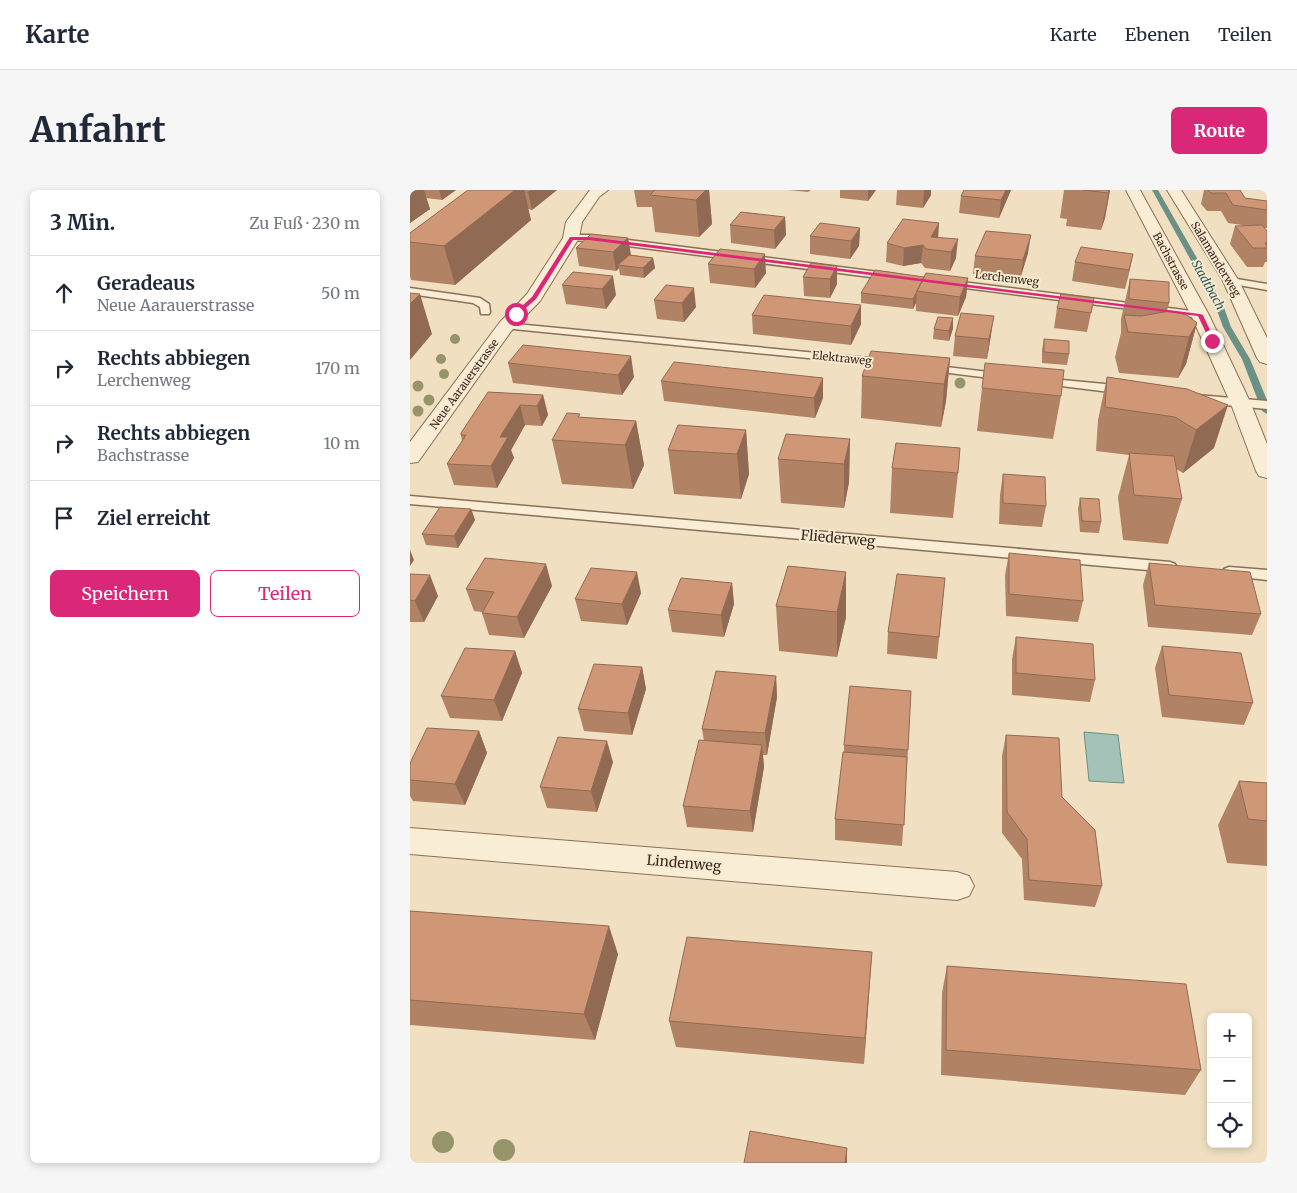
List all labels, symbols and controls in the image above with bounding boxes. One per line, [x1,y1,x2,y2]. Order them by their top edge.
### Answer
text: Karte [25,19,90,50]
text: Karte [1050,23,1097,46]
text: Ebenen [1125,23,1190,46]
text: Teilen [1218,23,1272,46]
button: Route [1171,107,1267,154]
text: Anfahrt [30,108,166,152]
text: 3 Min. [50,209,115,236]
text: Zu Fuß · 230 m [249,213,360,233]
street label: Salamanderweg [1188,219,1244,300]
street label: Bachstrasse [1150,230,1192,292]
water label: Stadtbach [1189,257,1228,312]
street label: Lerchenweg [974,267,1040,289]
text: Geradeaus [97,271,195,295]
icon: ahead [50,279,78,307]
text: 50 m [321,283,360,303]
text: Neue Aarauerstrasse [97,295,254,315]
route start [505,303,528,326]
route end [1201,330,1224,353]
street label: Neue Aarauerstrasse [427,336,502,432]
text: Rechts abbiegen [97,346,250,370]
street label: Elektraweg [811,348,873,368]
icon: right [50,354,78,382]
text: 170 m [315,358,360,378]
text: Lerchenweg [97,370,191,390]
text: Rechts abbiegen [97,421,250,445]
icon: right [50,429,78,457]
text: 10 m [323,433,360,453]
text: Bachstrasse [97,445,189,465]
icon: arrive [50,504,78,532]
text: Ziel erreicht [97,506,210,530]
street label: Fliederweg [800,526,877,550]
button: Speichern [50,570,200,617]
button: Teilen [210,570,360,617]
street label: Lindenweg [646,851,723,875]
map controls [1207,1013,1252,1148]
button: + [1207,1013,1252,1058]
button: − [1207,1058,1252,1103]
button: locate [1207,1103,1252,1148]

